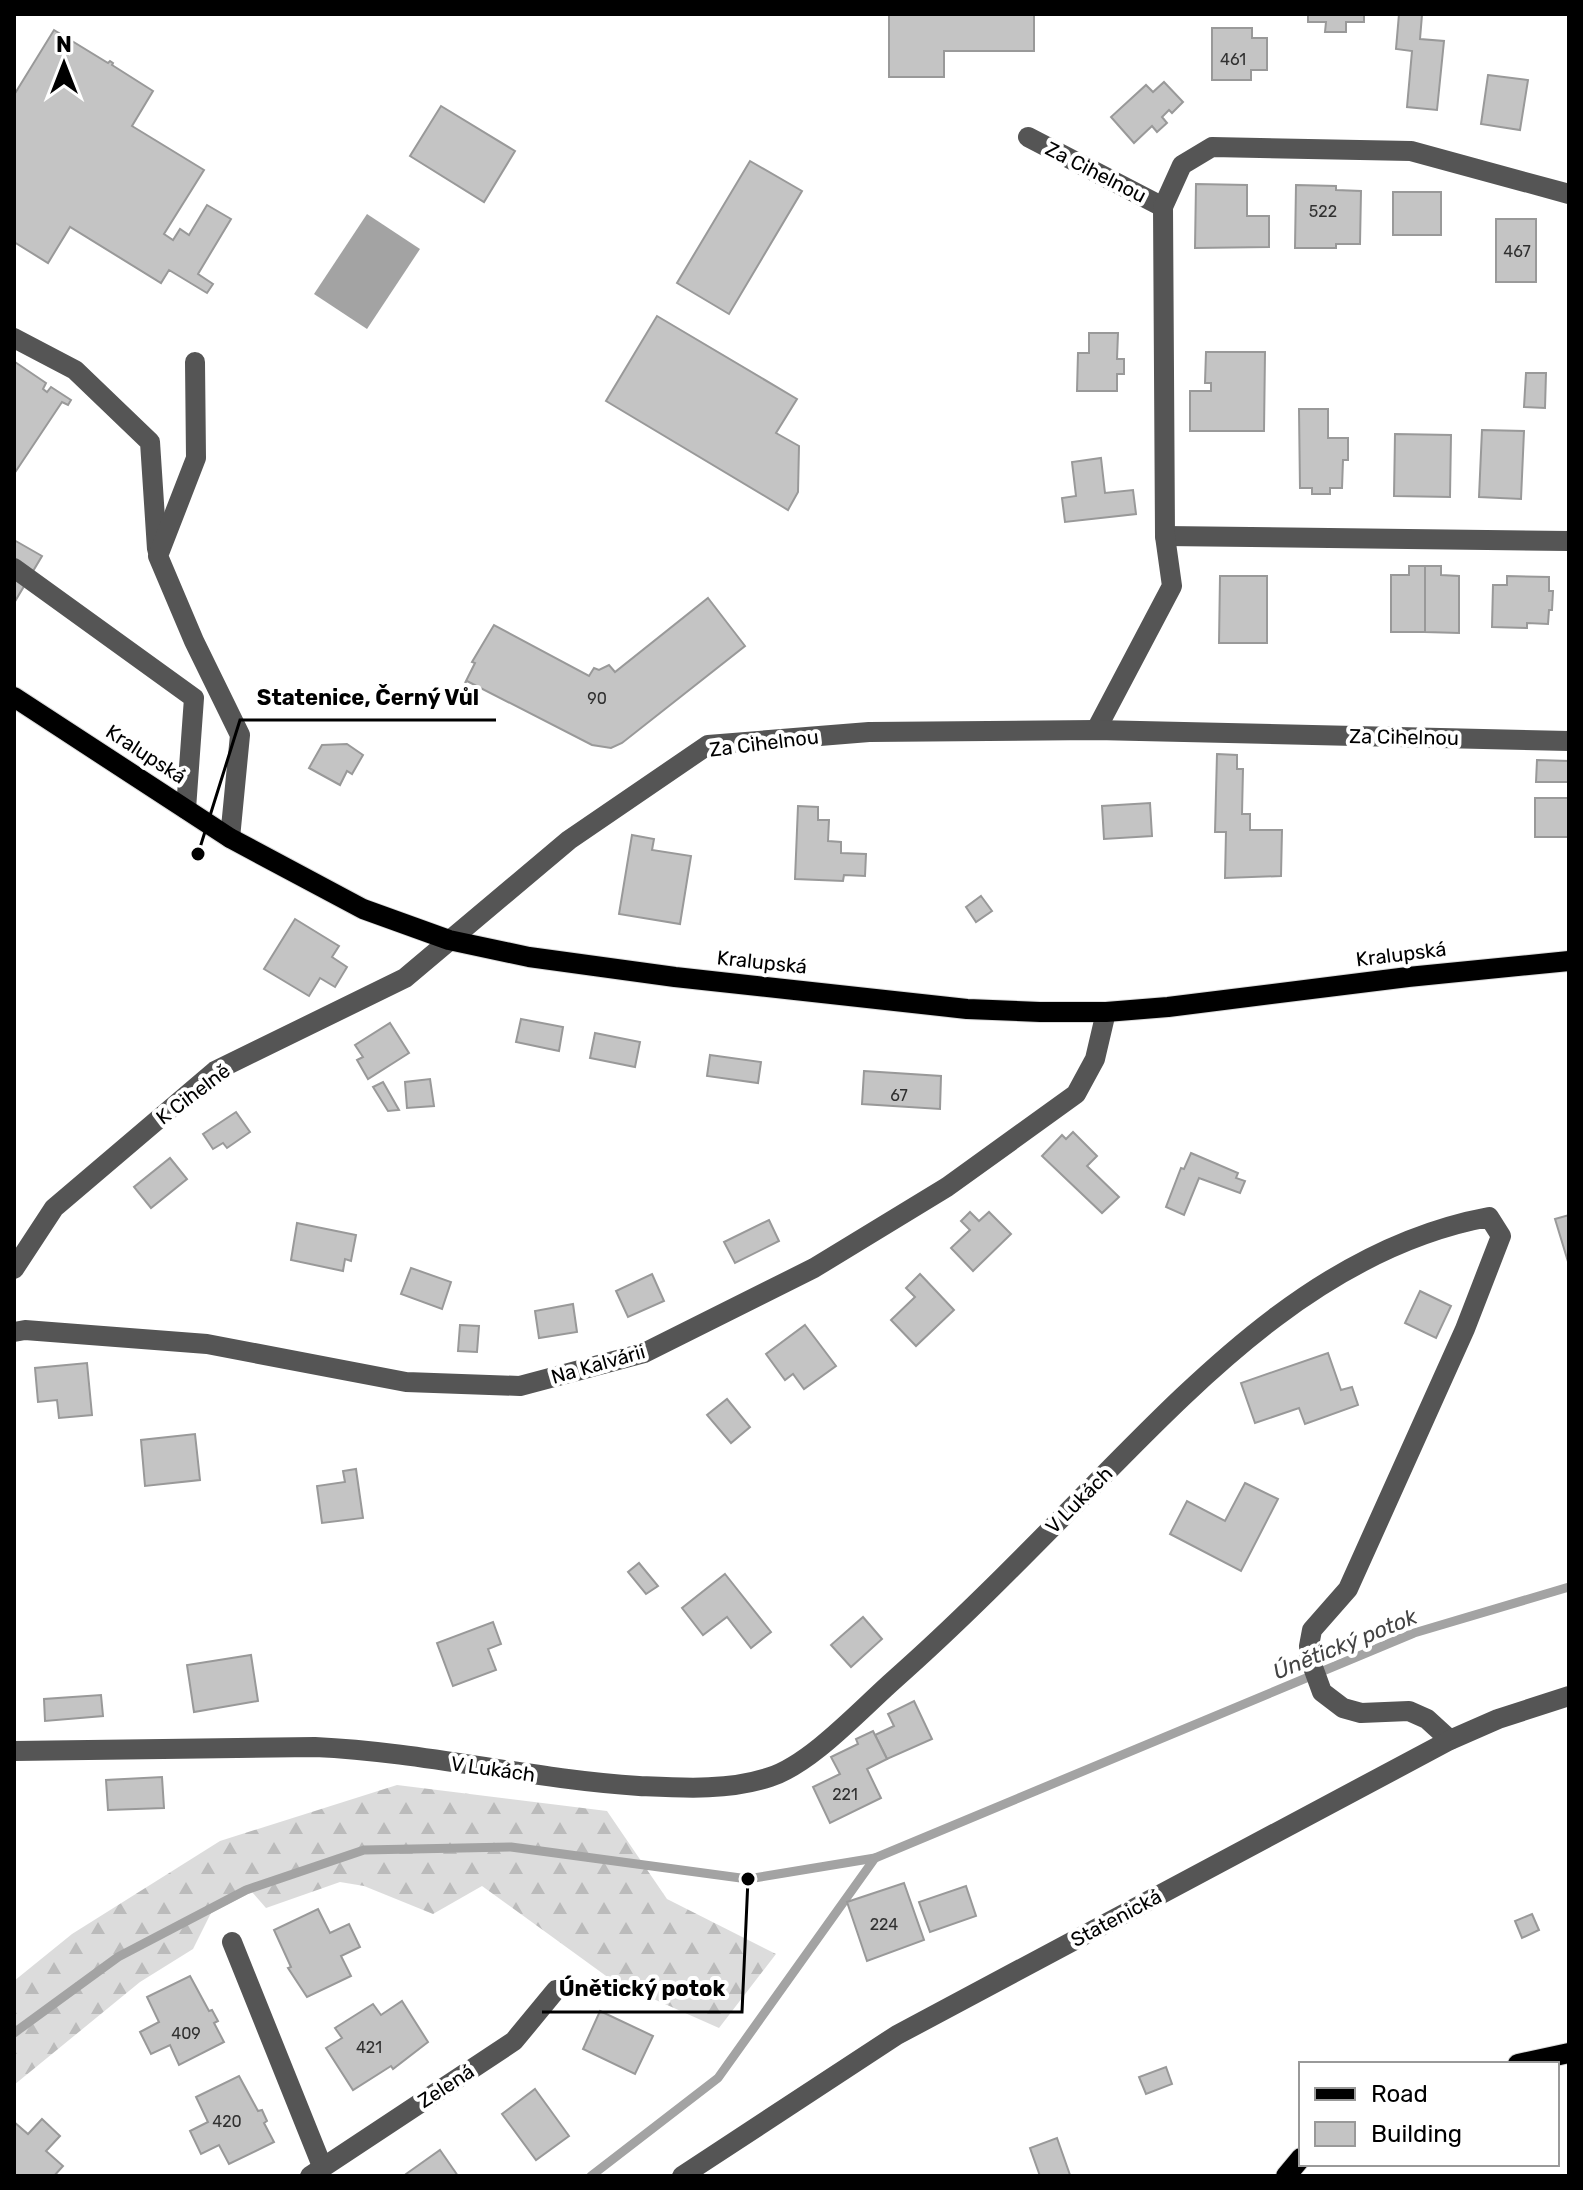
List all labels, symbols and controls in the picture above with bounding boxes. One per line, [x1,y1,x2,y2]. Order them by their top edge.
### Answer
north arrow [24,24,104,104]
text: N [56,31,72,58]
house number: 461 [1220,50,1246,69]
street label: Za Cihelnou [1042,136,1150,208]
house number: 522 [1309,202,1337,221]
house number: 467 [1503,242,1531,261]
callout: Statenice, Černý Vůl [240,674,496,720]
text: Statenice, Černý Vůl [257,684,479,711]
house number: 90 [587,689,607,708]
street label: Kralupská [101,719,191,789]
street label: Za Cihelnou [708,724,820,762]
street label: Za Cihelnou [1349,724,1459,750]
street label: Kralupská [1355,937,1447,971]
street label: Kralupská [716,945,808,979]
street label: K Cihelně [151,1058,235,1130]
house number: 67 [890,1086,908,1105]
street label: Na Kalvárii [548,1339,648,1389]
street label: V Lukách [1041,1462,1117,1538]
water label: Únětický potok [1269,1603,1422,1685]
street label: V Lukách [449,1751,537,1787]
house number: 221 [832,1785,858,1804]
street label: Statenická [1066,1884,1166,1952]
house number: 224 [870,1915,898,1934]
callout: Únětický potok [542,1966,742,2012]
text: Únětický potok [559,1975,725,2002]
house number: 409 [171,2024,201,2043]
house number: 421 [356,2038,382,2057]
street label: Zelená [413,2059,479,2113]
legend [1299,2062,1559,2166]
text: Road [1371,2080,1428,2108]
house number: 420 [212,2112,242,2131]
text: Building [1371,2120,1462,2148]

